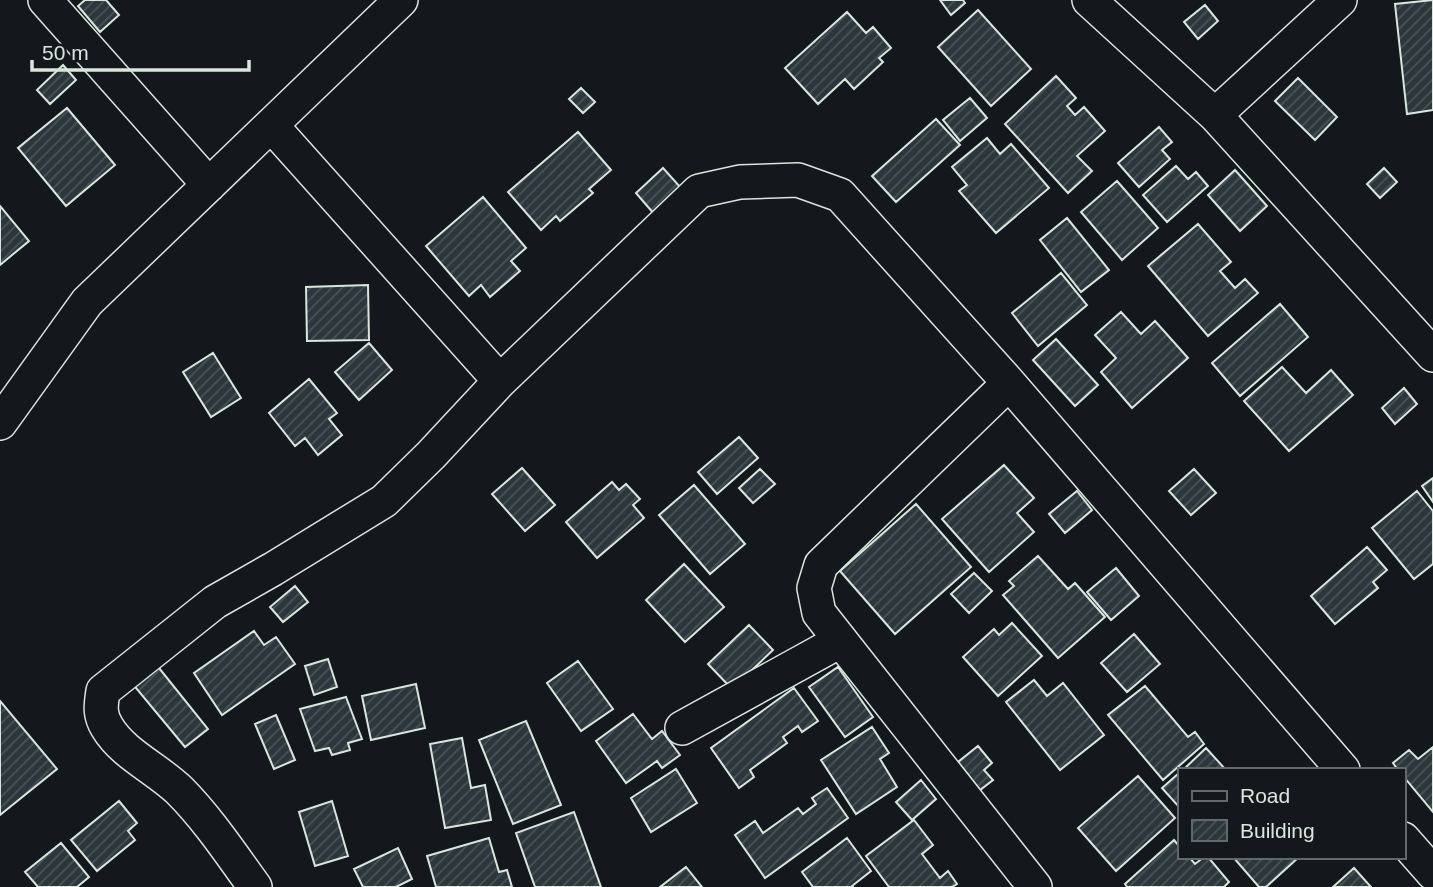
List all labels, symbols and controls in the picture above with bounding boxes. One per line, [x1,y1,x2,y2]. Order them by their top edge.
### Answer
scale bar [32,28,248,72]
text: 50 m [42,41,89,64]
legend [1178,768,1405,859]
text: Road [1240,784,1290,807]
text: Building [1240,819,1315,842]

